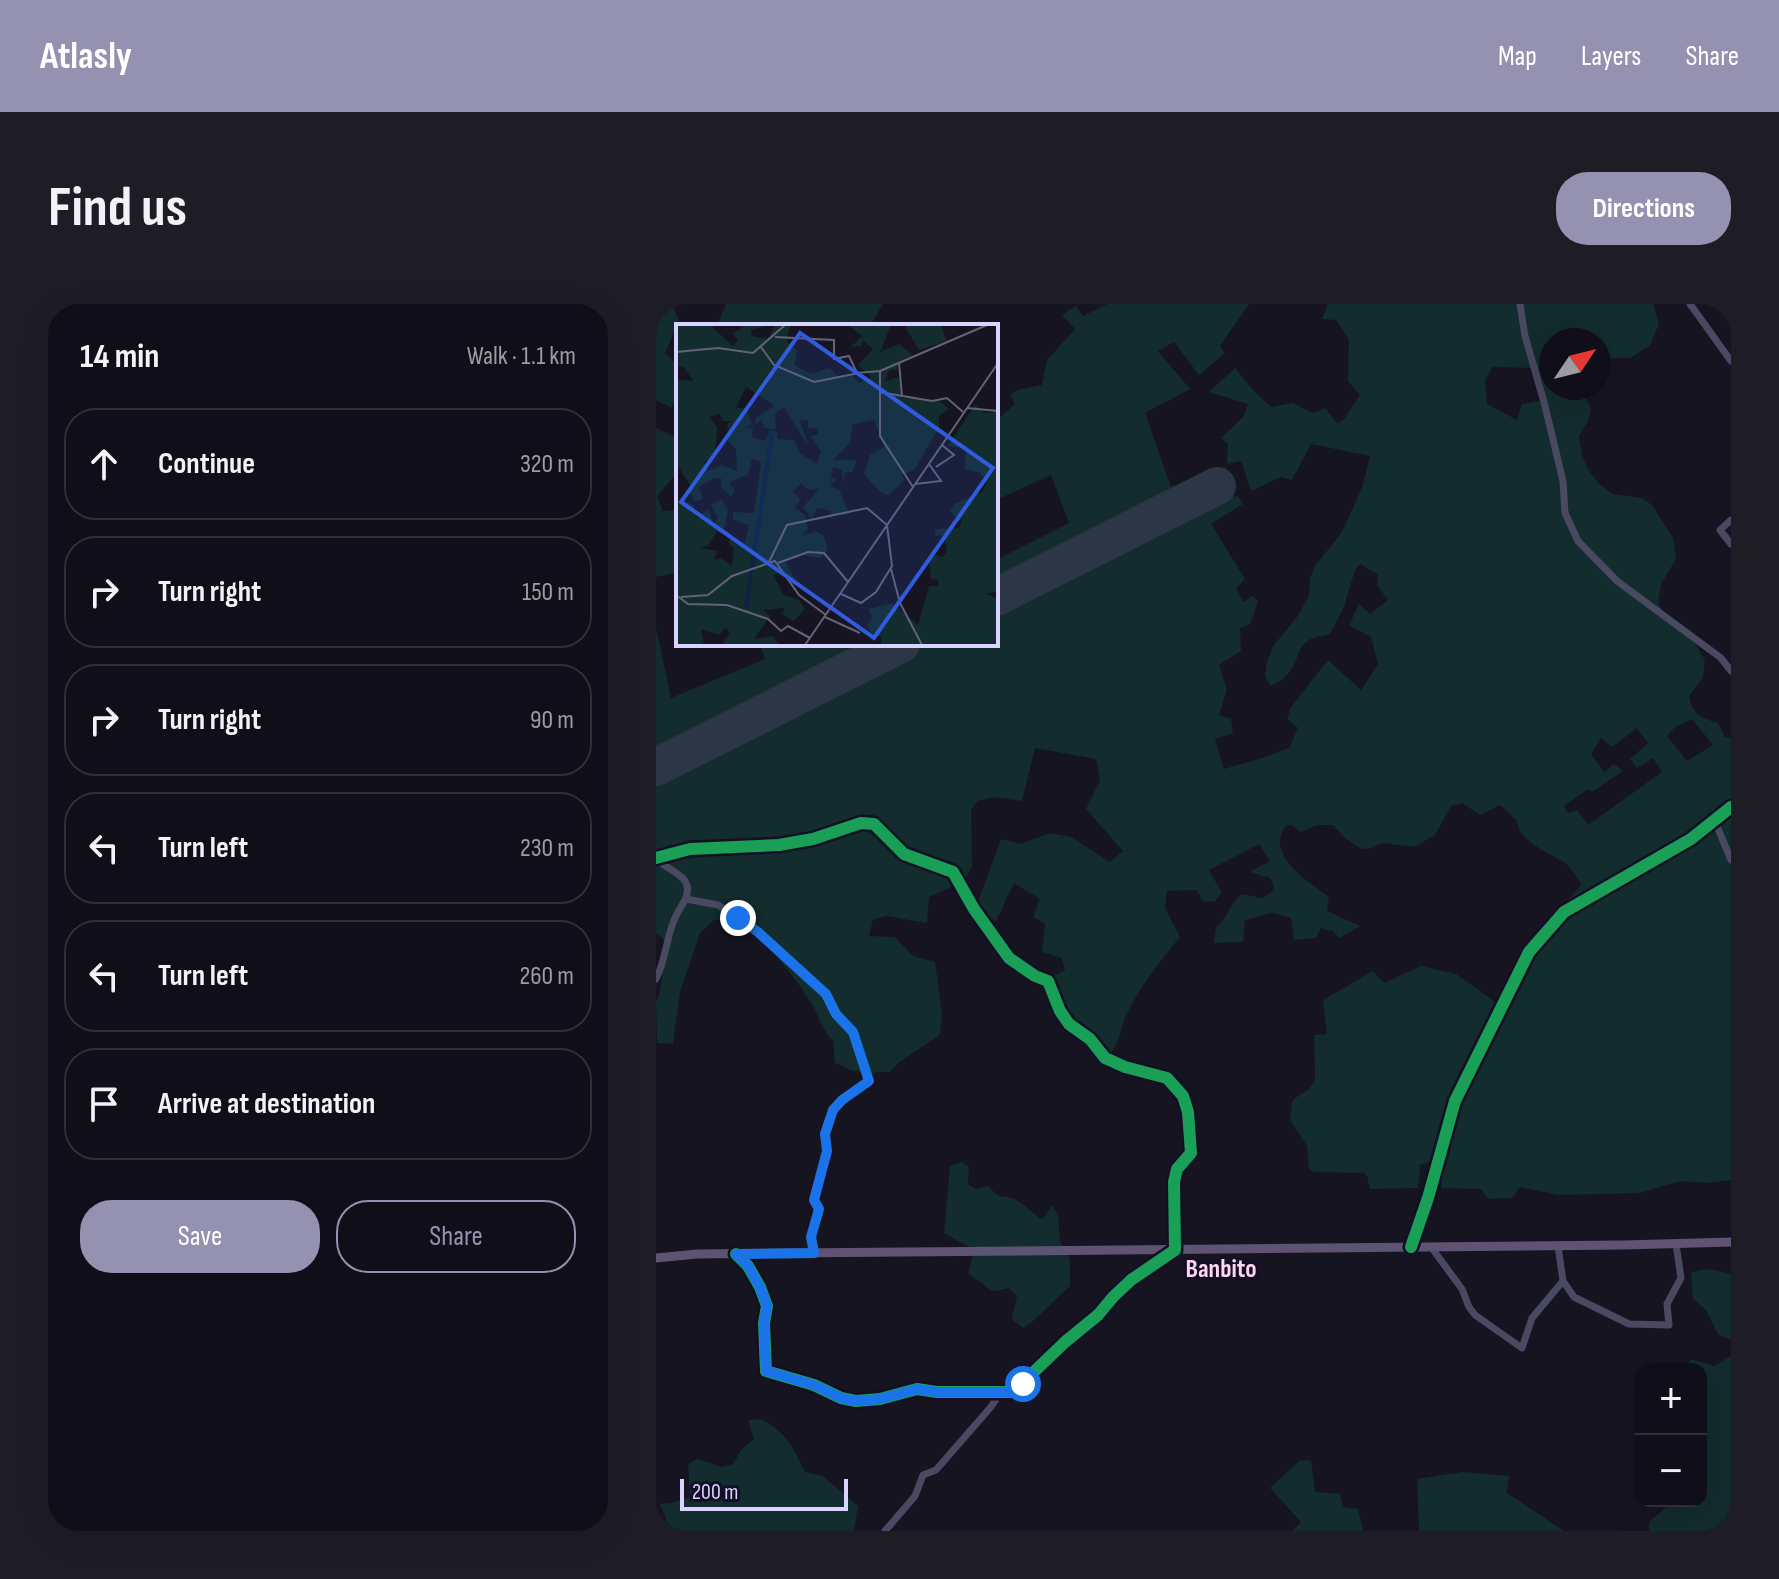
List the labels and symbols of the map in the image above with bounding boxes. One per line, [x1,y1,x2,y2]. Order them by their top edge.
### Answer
inset map [676,324,998,646]
north arrow [1539,328,1611,400]
route end [720,900,756,936]
district label: Banbito [1185,1254,1257,1285]
route start [1005,1366,1041,1402]
scale bar [680,1475,848,1511]

